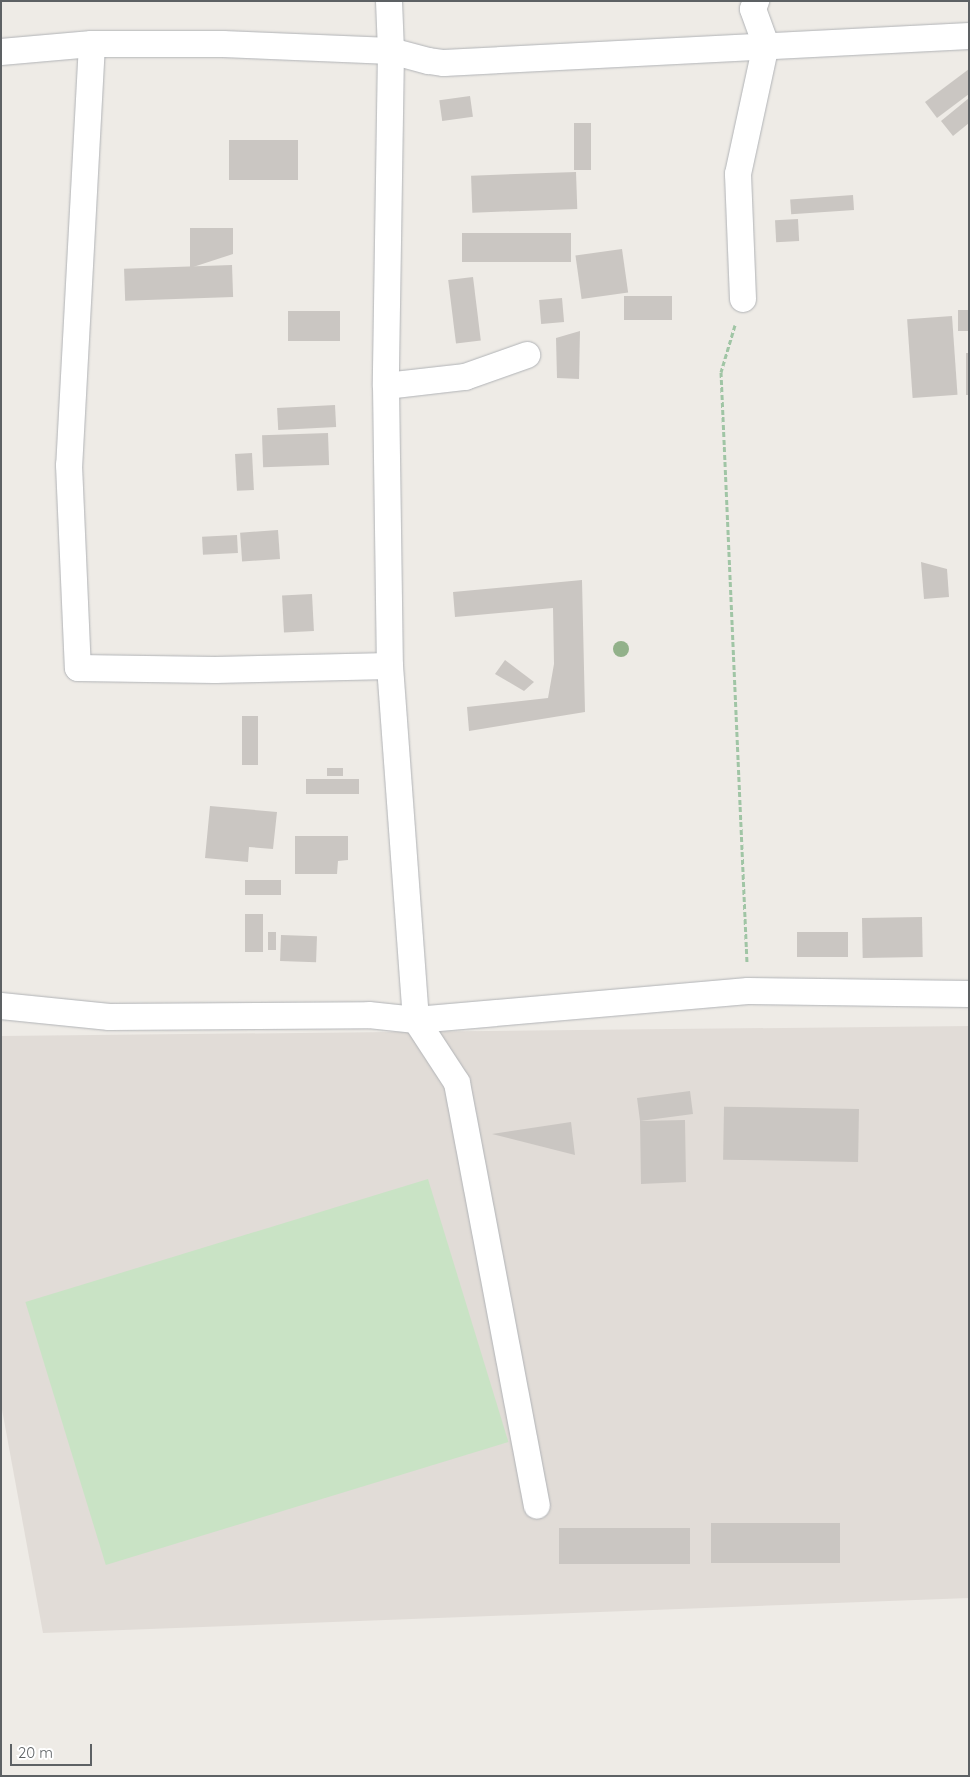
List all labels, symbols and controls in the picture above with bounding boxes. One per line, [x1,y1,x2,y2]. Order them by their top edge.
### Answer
scale bar [12,1734,95,1766]
text: 20 m [18,1743,53,1762]

